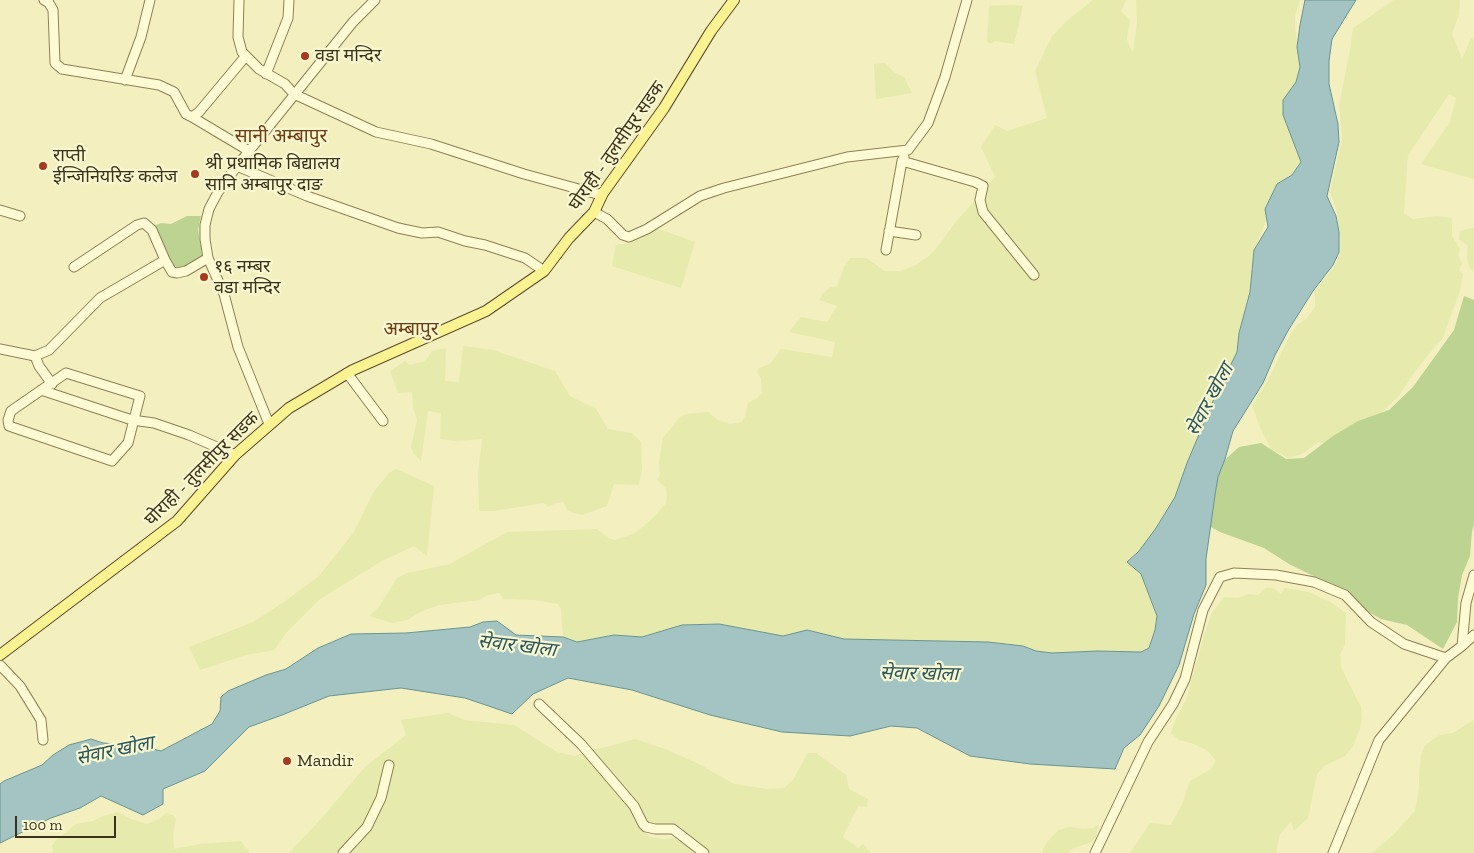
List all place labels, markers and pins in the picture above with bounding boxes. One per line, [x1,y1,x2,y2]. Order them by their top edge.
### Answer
place label: वडा मन्दिर [315,45,381,67]
marker: वडा मन्दिर [299,50,311,62]
place label: राप्ती ईन्जिनियरिङ कलेज [53,145,177,188]
place label: श्री प्रथामिक बिद्यालय सानि अम्बापुर दाङ [205,153,340,195]
marker: राप्ती ईन्जिनियरिङ कलेज [37,160,49,172]
marker: श्री प्रथामिक बिद्यालय सानि अम्बापुर दाङ [189,168,201,180]
place label: १६ नम्बर वडा मन्दिर [214,256,280,298]
marker: १६ नम्बर वडा मन्दिर [198,271,210,283]
place label: Mandir [297,750,354,772]
marker: Mandir [281,755,293,767]

